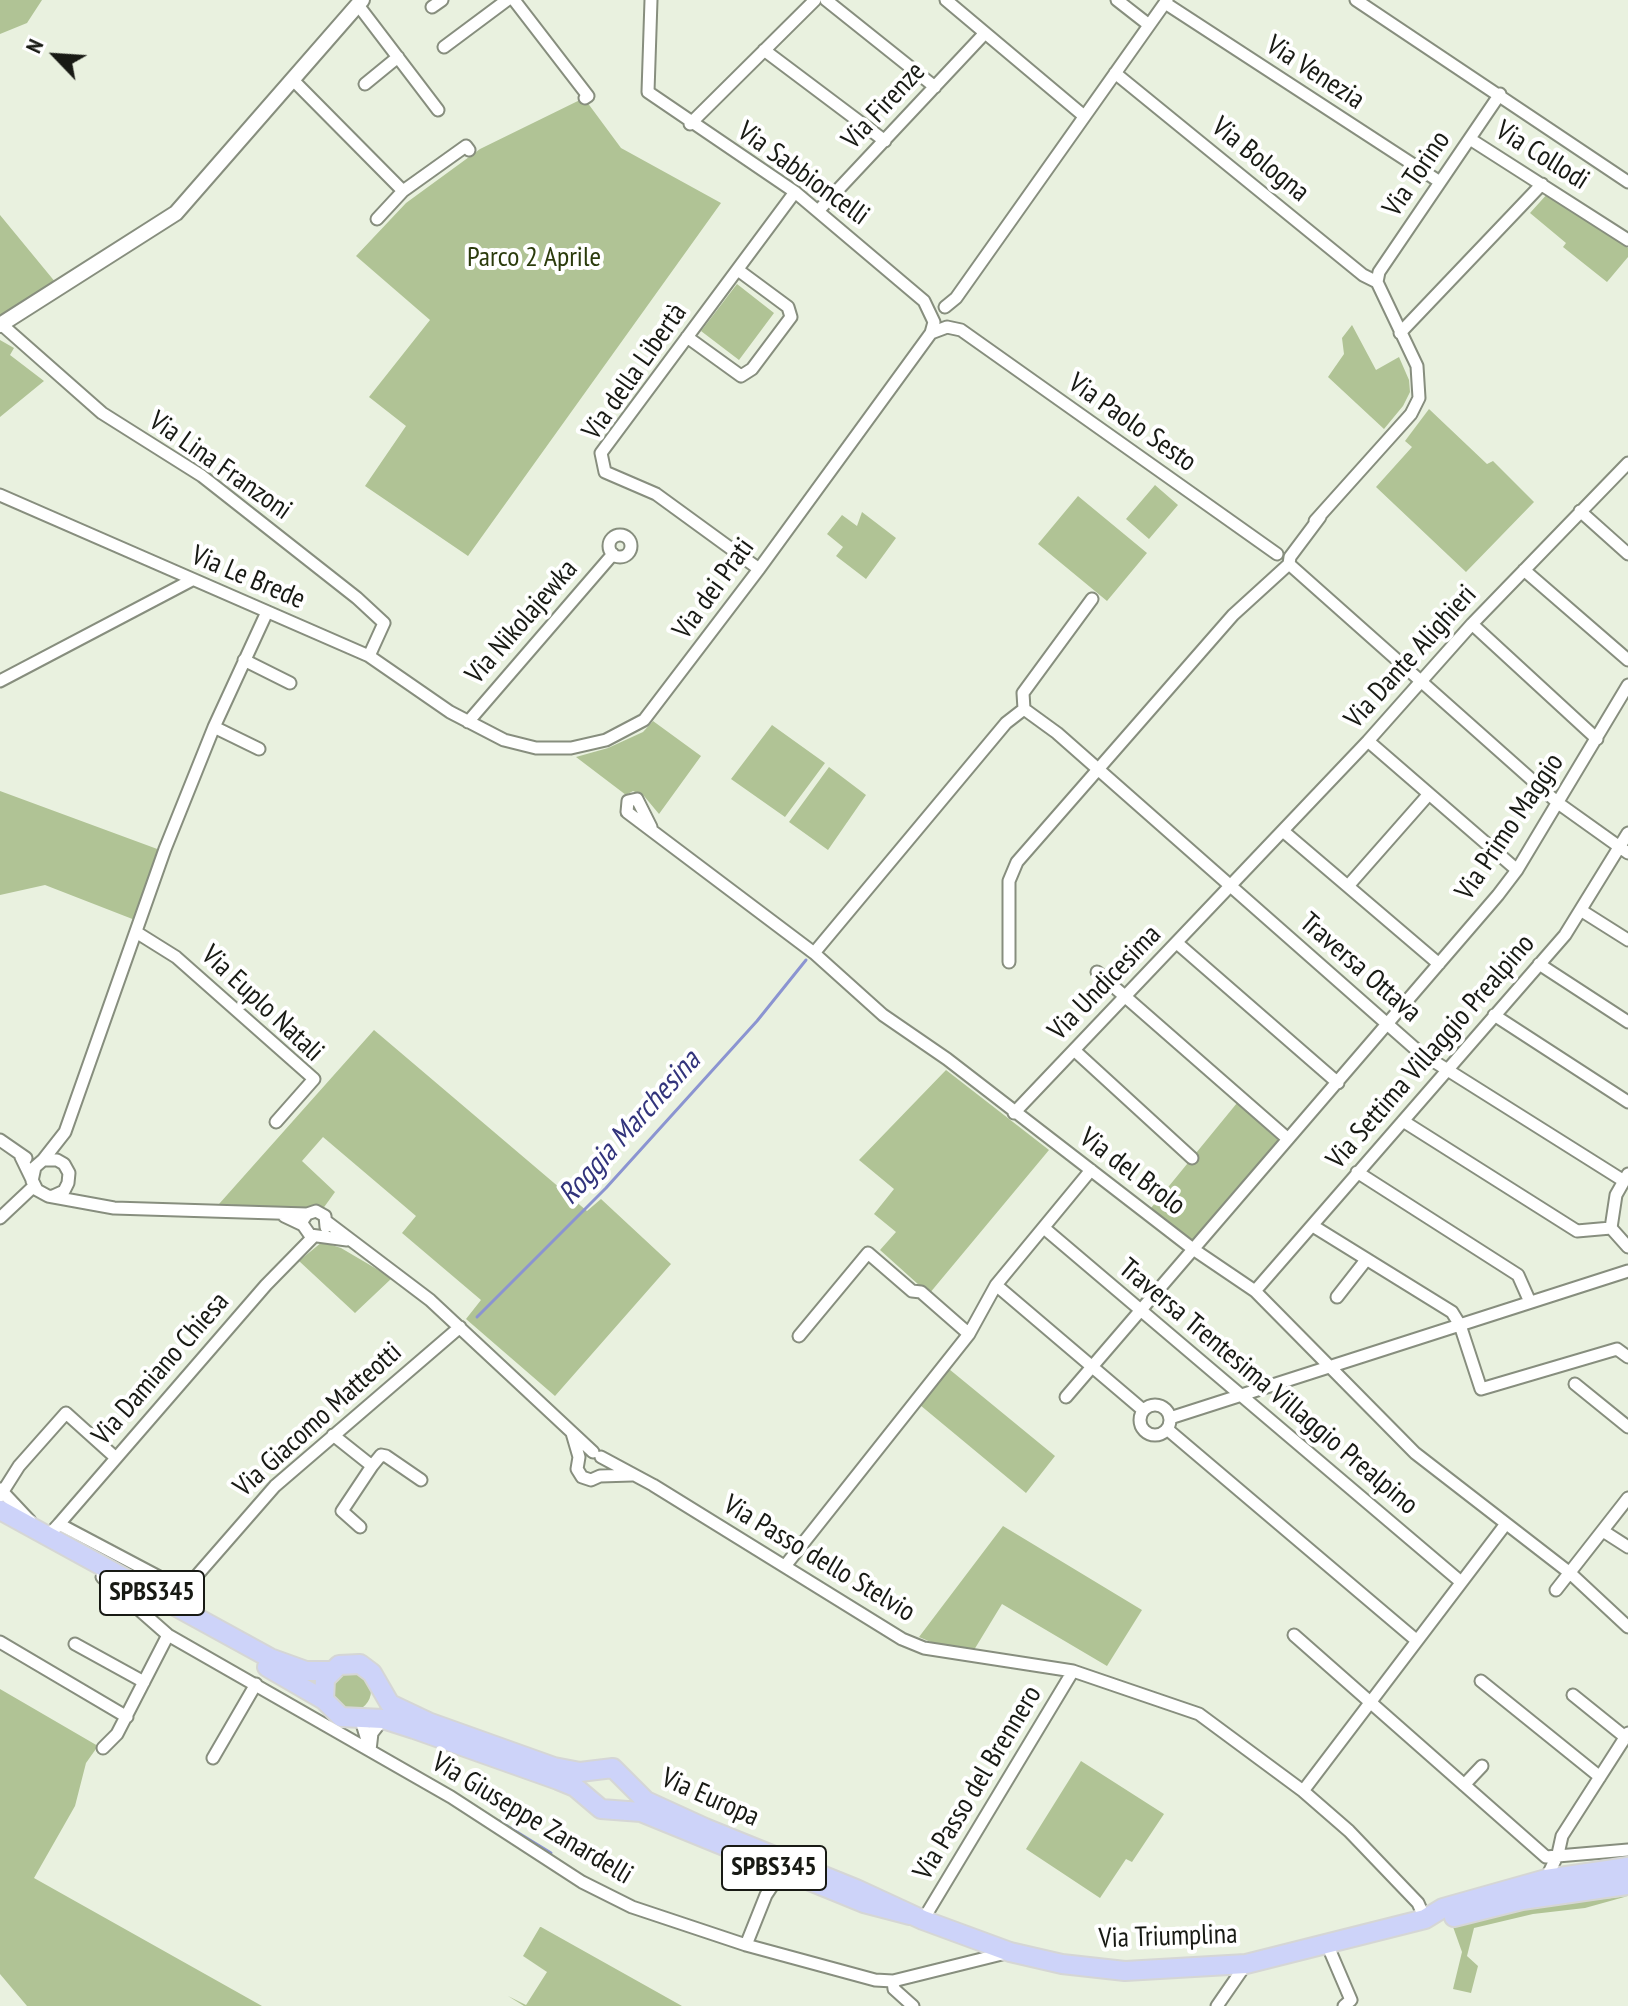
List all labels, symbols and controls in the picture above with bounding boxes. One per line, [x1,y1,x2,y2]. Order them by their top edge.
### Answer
north arrow [16,16,96,96]
street label: Via Venezia [1260,29,1370,117]
text: N [19,35,49,57]
street label: Via Firenze [835,56,933,156]
street label: Via Bologna [1204,111,1316,209]
street label: Via Collodi [1489,114,1595,198]
street label: Via Sabbioncelli [731,115,875,233]
street label: Via Torino [1376,125,1458,223]
park label: Parco 2 Aprile [467,241,601,275]
street label: Via della Libertà [576,297,694,447]
street label: Via Paolo Sesto [1062,367,1202,479]
street label: Via Lina Franzoni [142,405,298,527]
street label: Via dei Prati [666,532,762,646]
street label: Via Le Brede [186,539,310,617]
street label: Via Nikolajewka [459,553,585,691]
street label: Via Dante Alighieri [1338,579,1484,735]
street label: Via Primo Maggio [1449,747,1571,907]
street label: Traversa Ottava [1292,906,1428,1030]
street label: Via Undicesima [1042,918,1168,1048]
street label: Via Settima Villaggio Prealpino [1320,928,1542,1176]
street label: Via Euplo Natali [194,939,330,1069]
water label: Roggia Marchesina [552,1044,708,1212]
street label: Via del Brolo [1072,1121,1192,1223]
street label: Traversa Trentesima Villaggio Prealpino [1112,1252,1424,1522]
street label: Via Damiano Chiesa [86,1286,236,1452]
street label: Via Giacomo Matteotti [227,1336,409,1504]
street label: Via Passo dello Stelvio [717,1489,921,1629]
road number: SPBS345 [100,1571,204,1615]
street label: Via Passo del Brennero [907,1680,1049,1886]
street label: Via Giuseppe Zanardelli [426,1746,638,1892]
street label: Via Europa [656,1762,764,1834]
road number: SPBS345 [722,1846,826,1890]
street label: Via Triumplina [1098,1918,1238,1956]

